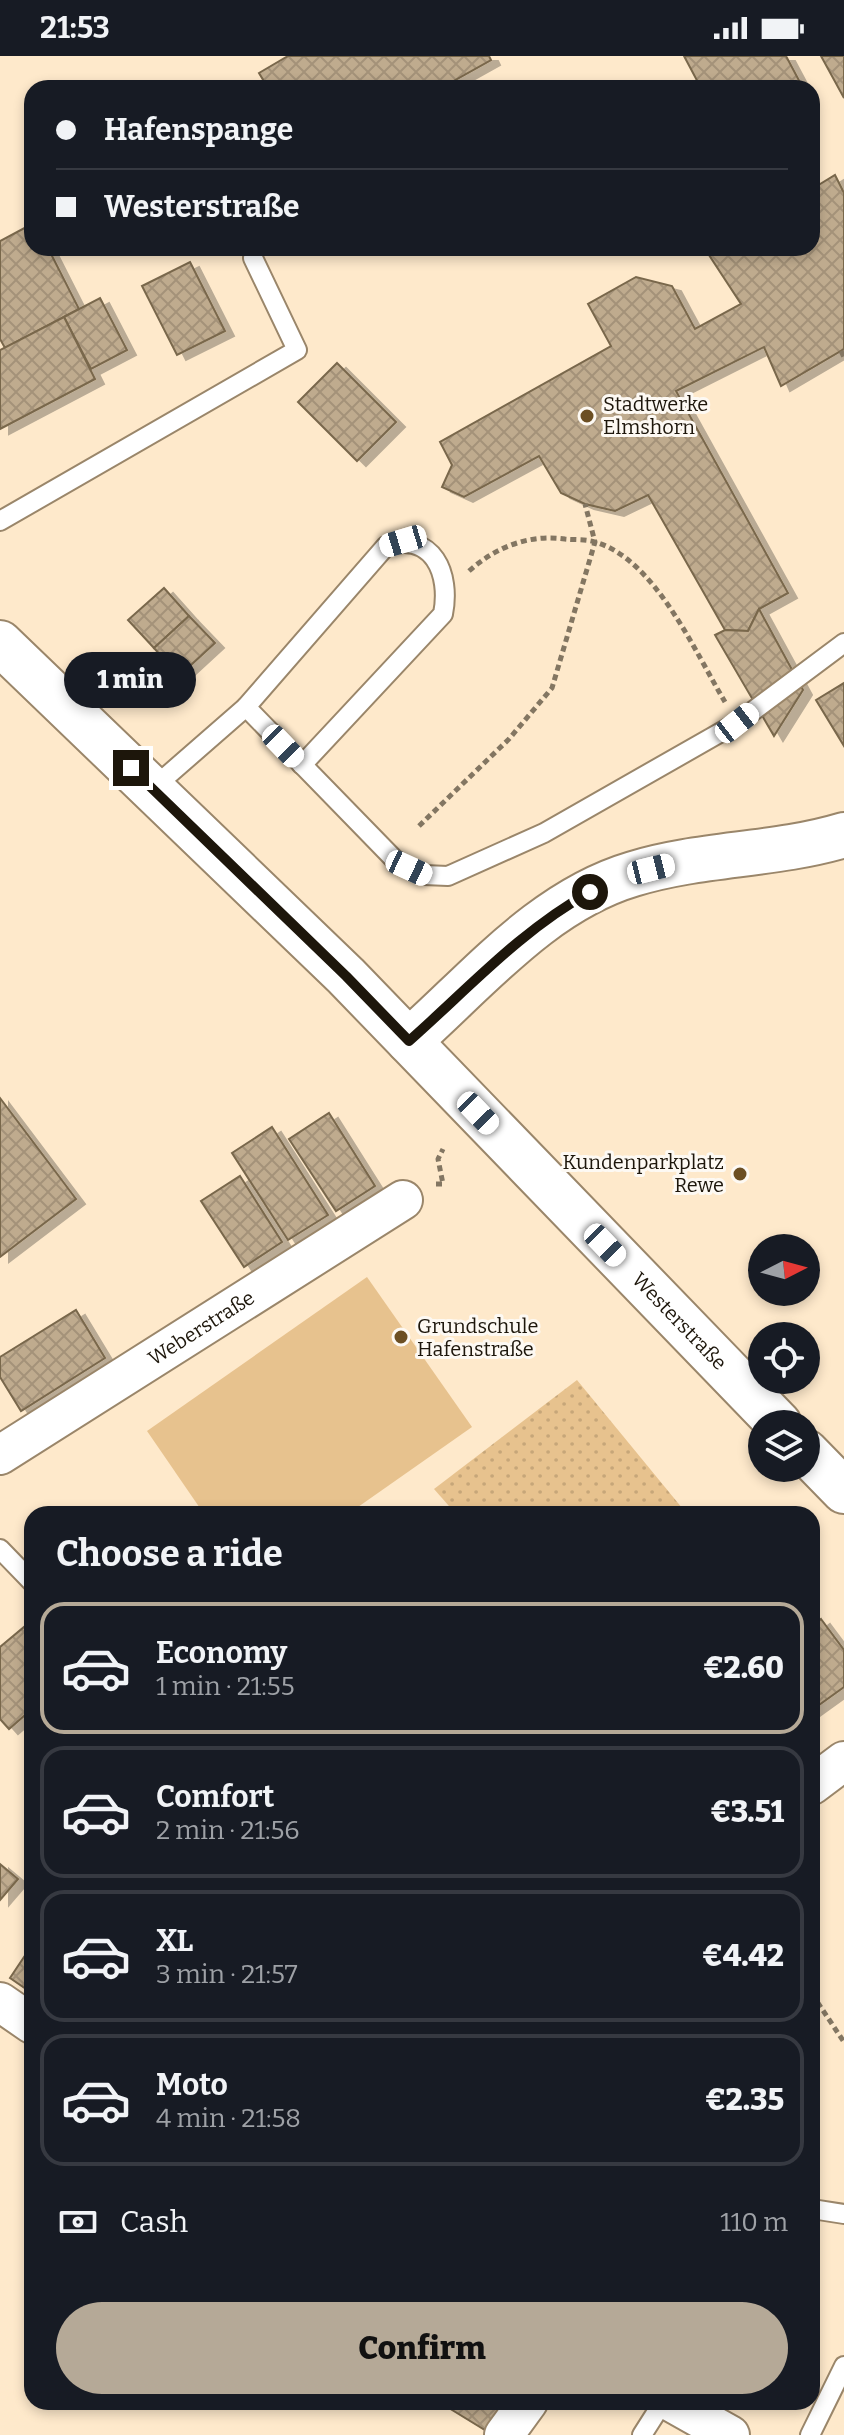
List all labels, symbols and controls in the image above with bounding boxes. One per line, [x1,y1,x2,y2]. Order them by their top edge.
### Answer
text: 21:53 [40,10,110,46]
text: Hafenspange [104,112,293,148]
text: Westerstraße [104,189,299,225]
place label: Stadtwerke Elmshorn [603,392,708,439]
marker: Stadtwerke Elmshorn [578,407,596,425]
car [377,523,429,559]
callout: 1 min [65,652,197,708]
text: 1 min [97,664,163,695]
car [711,699,763,747]
car [258,720,308,772]
route end [113,750,149,786]
car [382,847,436,889]
car [625,852,677,886]
route start [572,874,608,910]
car [453,1087,503,1139]
place label: Kundenparkplatz Rewe [562,1150,724,1197]
marker: Kundenparkplatz Rewe [731,1165,749,1183]
car [580,1219,630,1271]
north arrow [748,1234,820,1306]
map controls [748,1234,820,1482]
street label: Westerstraße [627,1267,732,1375]
street label: Weberstraße [144,1285,259,1370]
place label: Grundschule Hafenstraße [417,1314,538,1361]
button: locate [748,1322,820,1394]
marker: Grundschule Hafenstraße [392,1328,410,1346]
button: layers [748,1410,820,1482]
text: Choose a ride [56,1532,283,1576]
icon: car [60,1632,132,1704]
text: Economy [156,1635,287,1671]
text: €2.60 [703,1650,784,1686]
text: 1 min · 21:55 [156,1671,295,1702]
icon: car [60,1776,132,1848]
text: Comfort [156,1779,274,1815]
text: €3.51 [711,1794,784,1830]
text: 2 min · 21:56 [156,1815,300,1846]
icon: car [60,1920,132,1992]
text: XL [156,1923,193,1959]
text: €4.42 [702,1938,784,1974]
text: 3 min · 21:57 [156,1959,298,1990]
icon: car [60,2064,132,2136]
text: Moto [156,2067,228,2103]
text: €2.35 [705,2082,784,2118]
text: 4 min · 21:58 [156,2103,301,2134]
icon: cash [56,2200,100,2244]
text: Cash [120,2204,188,2240]
text: 110 m [720,2207,788,2238]
button: Confirm [56,2302,788,2394]

